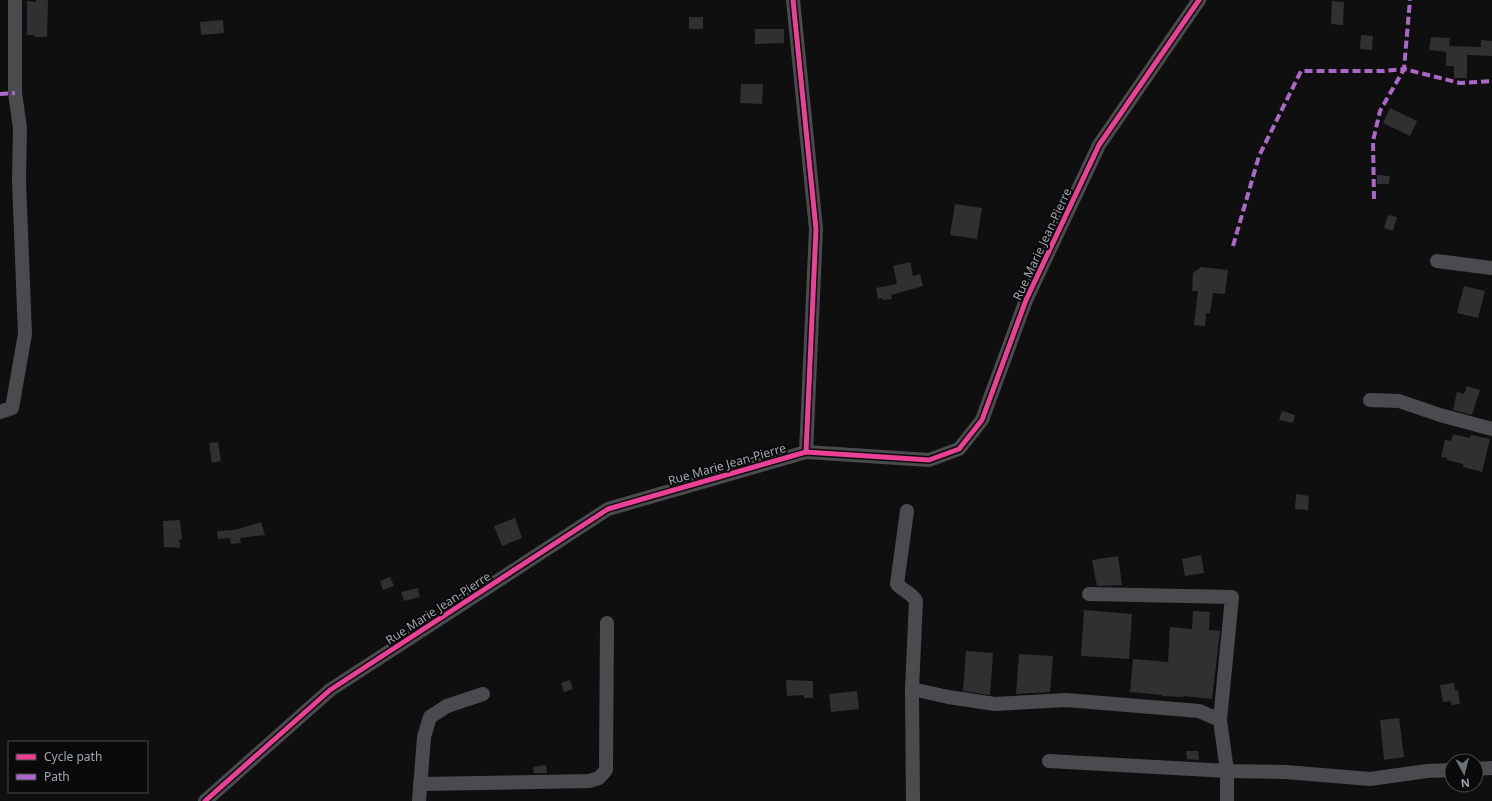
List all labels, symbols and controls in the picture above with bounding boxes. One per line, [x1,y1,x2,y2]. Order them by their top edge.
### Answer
street label: Rue Marie Jean-Pierre [1009,185,1076,303]
street label: Rue Marie Jean-Pierre [666,439,788,489]
street label: Rue Marie Jean-Pierre [382,568,494,648]
legend [8,741,148,793]
text: Cycle path [44,748,102,765]
north arrow [1444,753,1484,793]
text: Path [44,768,70,785]
text: N [1460,775,1471,791]

